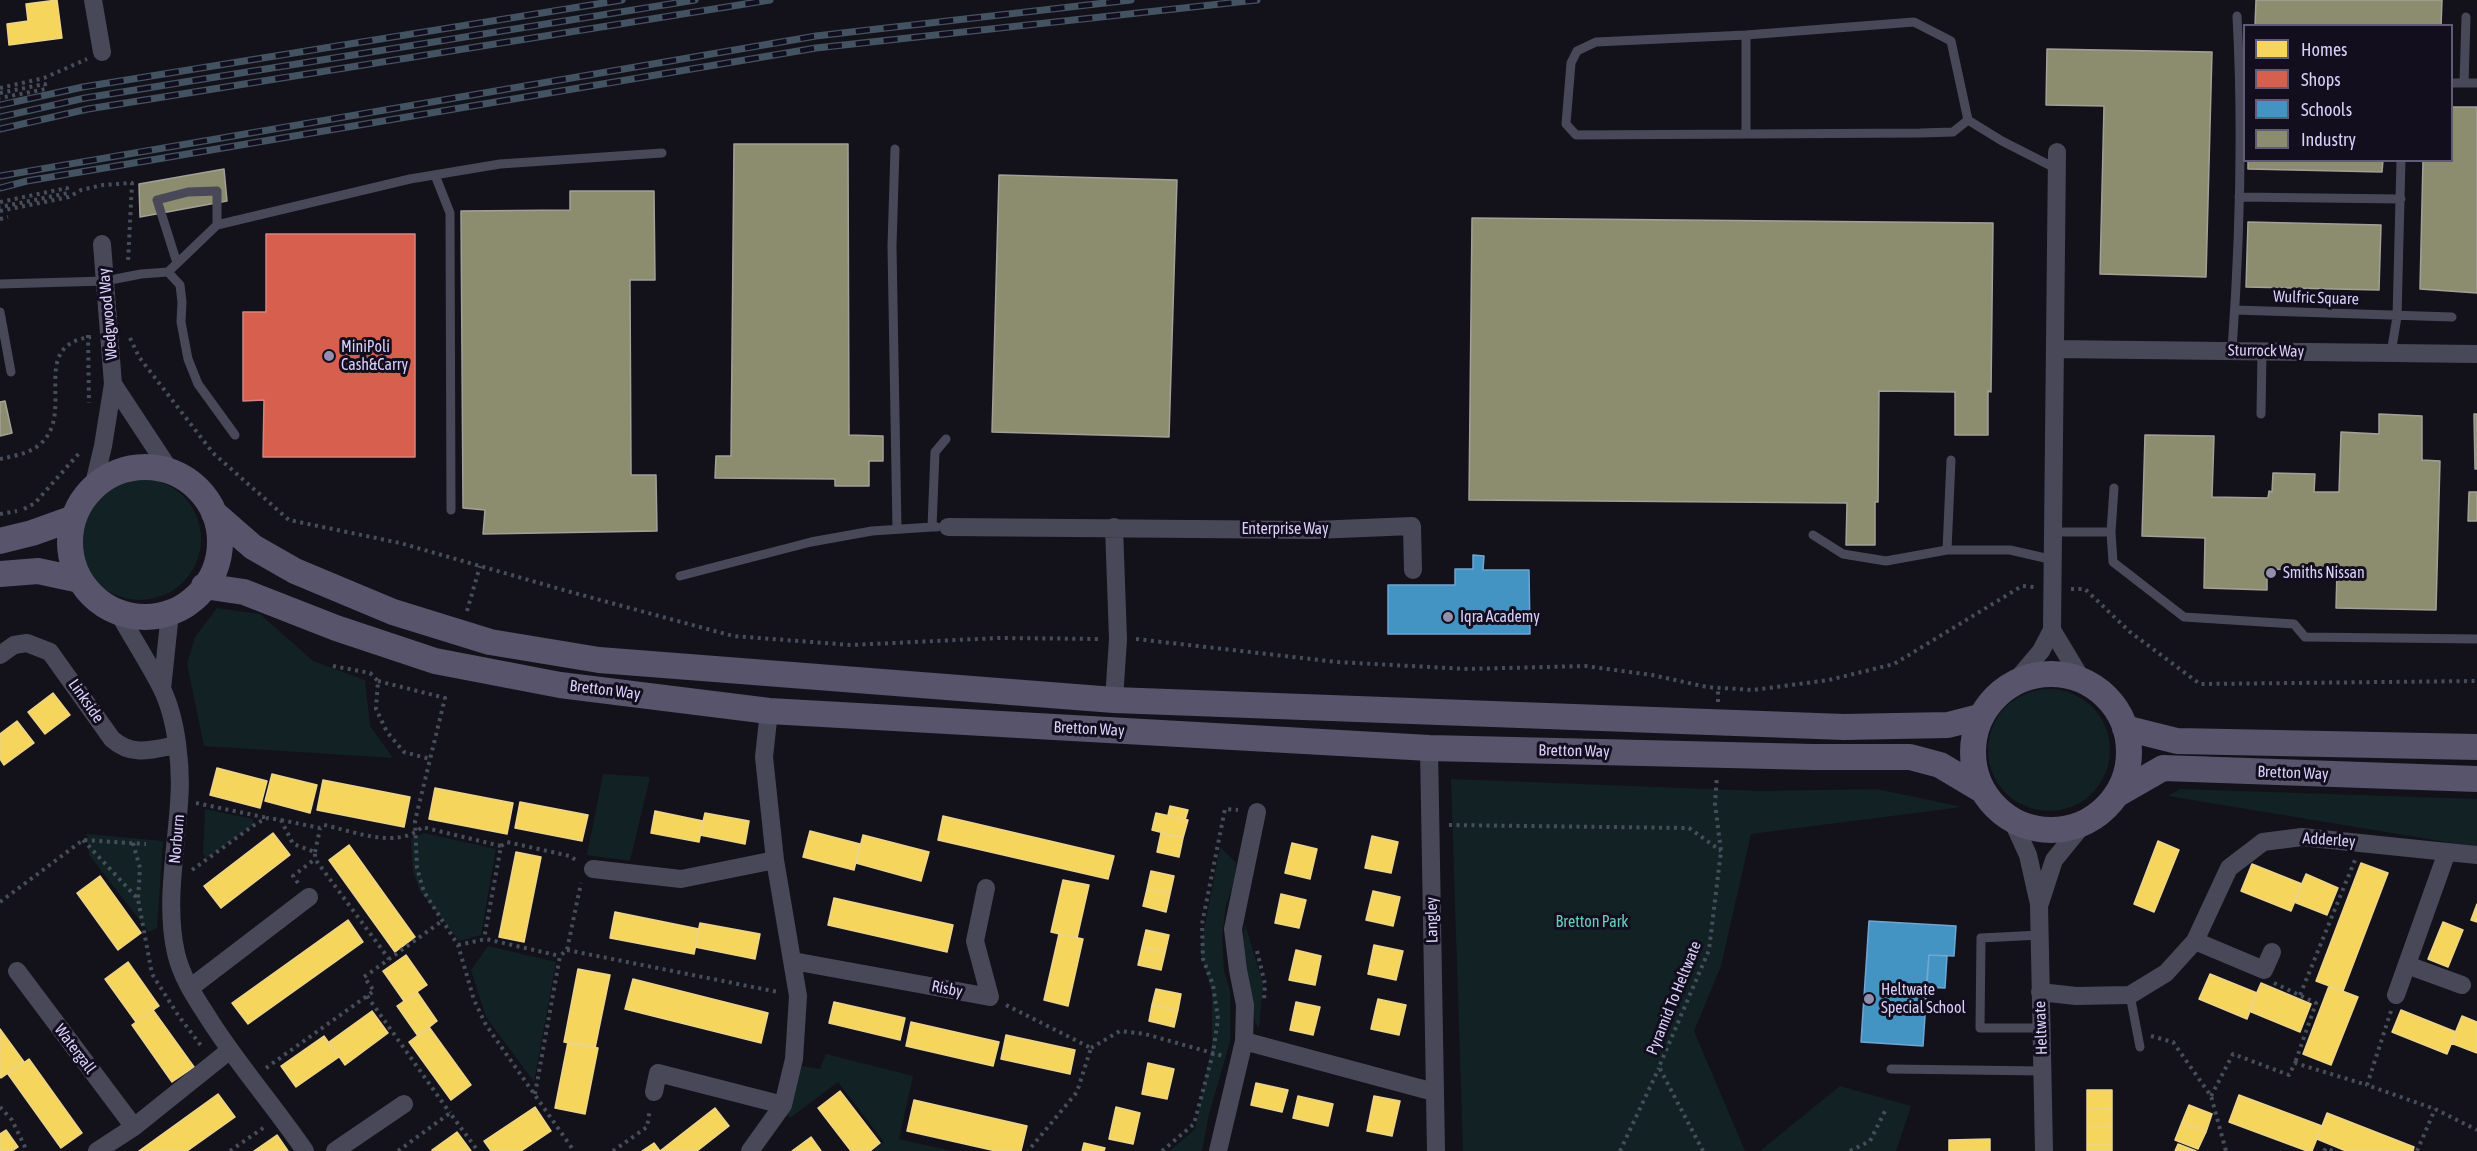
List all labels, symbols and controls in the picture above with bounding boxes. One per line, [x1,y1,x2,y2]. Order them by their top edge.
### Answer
legend [2243,24,2453,162]
text: Homes [2301,39,2347,60]
text: Shops [2301,69,2341,90]
text: Schools [2301,99,2352,120]
text: Industry [2301,129,2356,150]
street label: Wedgwood Way [94,267,122,361]
street label: Wulfric Square [2273,287,2359,309]
place label: MiniPoli Cash&Carry [341,337,408,375]
street label: Sturrock Way [2228,341,2304,361]
marker: MiniPoli Cash&Carry [322,349,336,363]
street label: Enterprise Way [1241,519,1329,539]
place label: Smiths Nissan [2283,563,2365,583]
marker: Smiths Nissan [2264,566,2278,580]
place label: Iqra Academy [1460,607,1540,627]
marker: Iqra Academy [1441,610,1455,624]
street label: Linkside [64,675,108,727]
street label: Bretton Way [568,676,642,704]
street label: Bretton Way [1053,718,1125,740]
street label: Bretton Way [1538,741,1610,761]
street label: Bretton Way [2257,762,2329,784]
street label: Norburn [165,814,189,864]
street label: Adderley [2302,829,2356,851]
street label: Langley [1422,897,1442,943]
park label: Bretton Park [1556,912,1628,932]
street label: Pyramid To Heltwate [1642,938,1706,1058]
street label: Risby [930,977,964,1001]
place label: Heltwate Special School [1881,980,1966,1018]
marker: Heltwate Special School [1862,992,1876,1006]
street label: Heltwate [2030,1001,2052,1055]
street label: Watergall [50,1020,100,1078]

